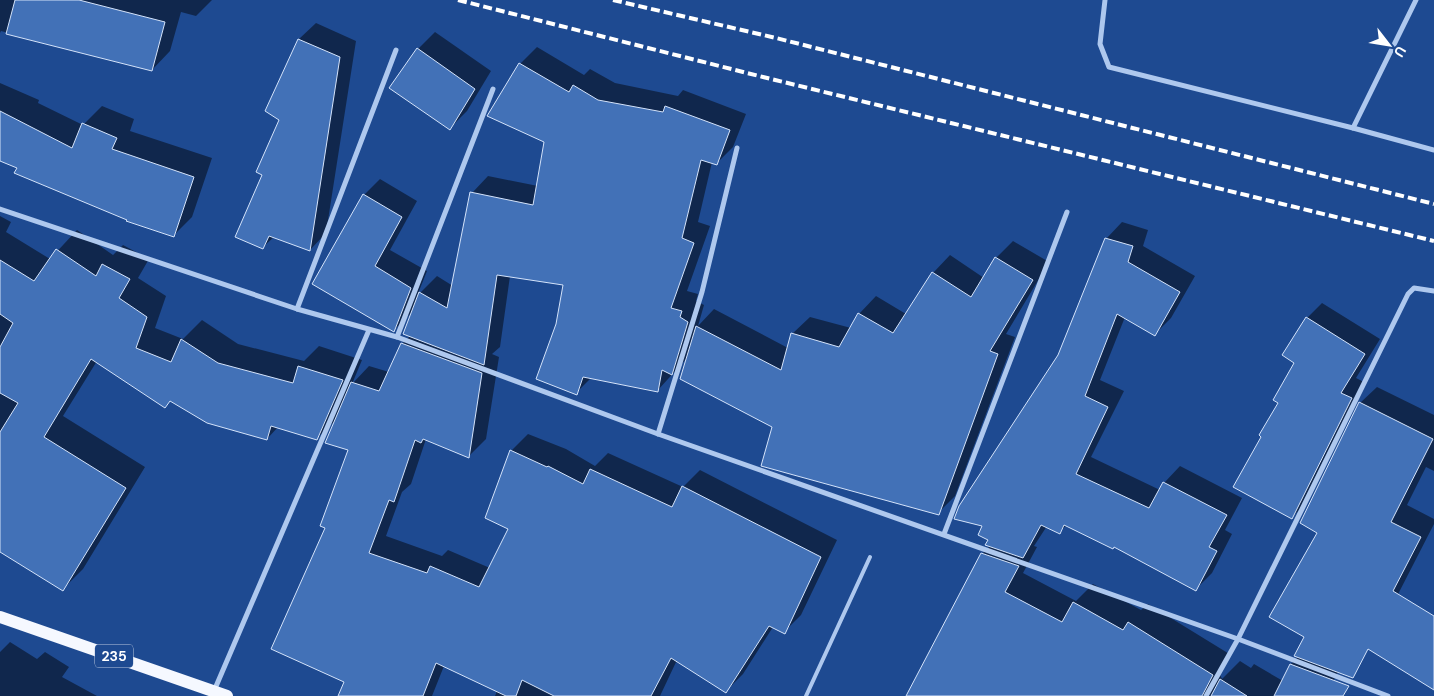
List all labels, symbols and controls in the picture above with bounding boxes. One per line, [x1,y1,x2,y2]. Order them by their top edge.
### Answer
north arrow [1364,20,1414,70]
text: U [1390,43,1410,60]
road number: 235 [95,644,133,668]

